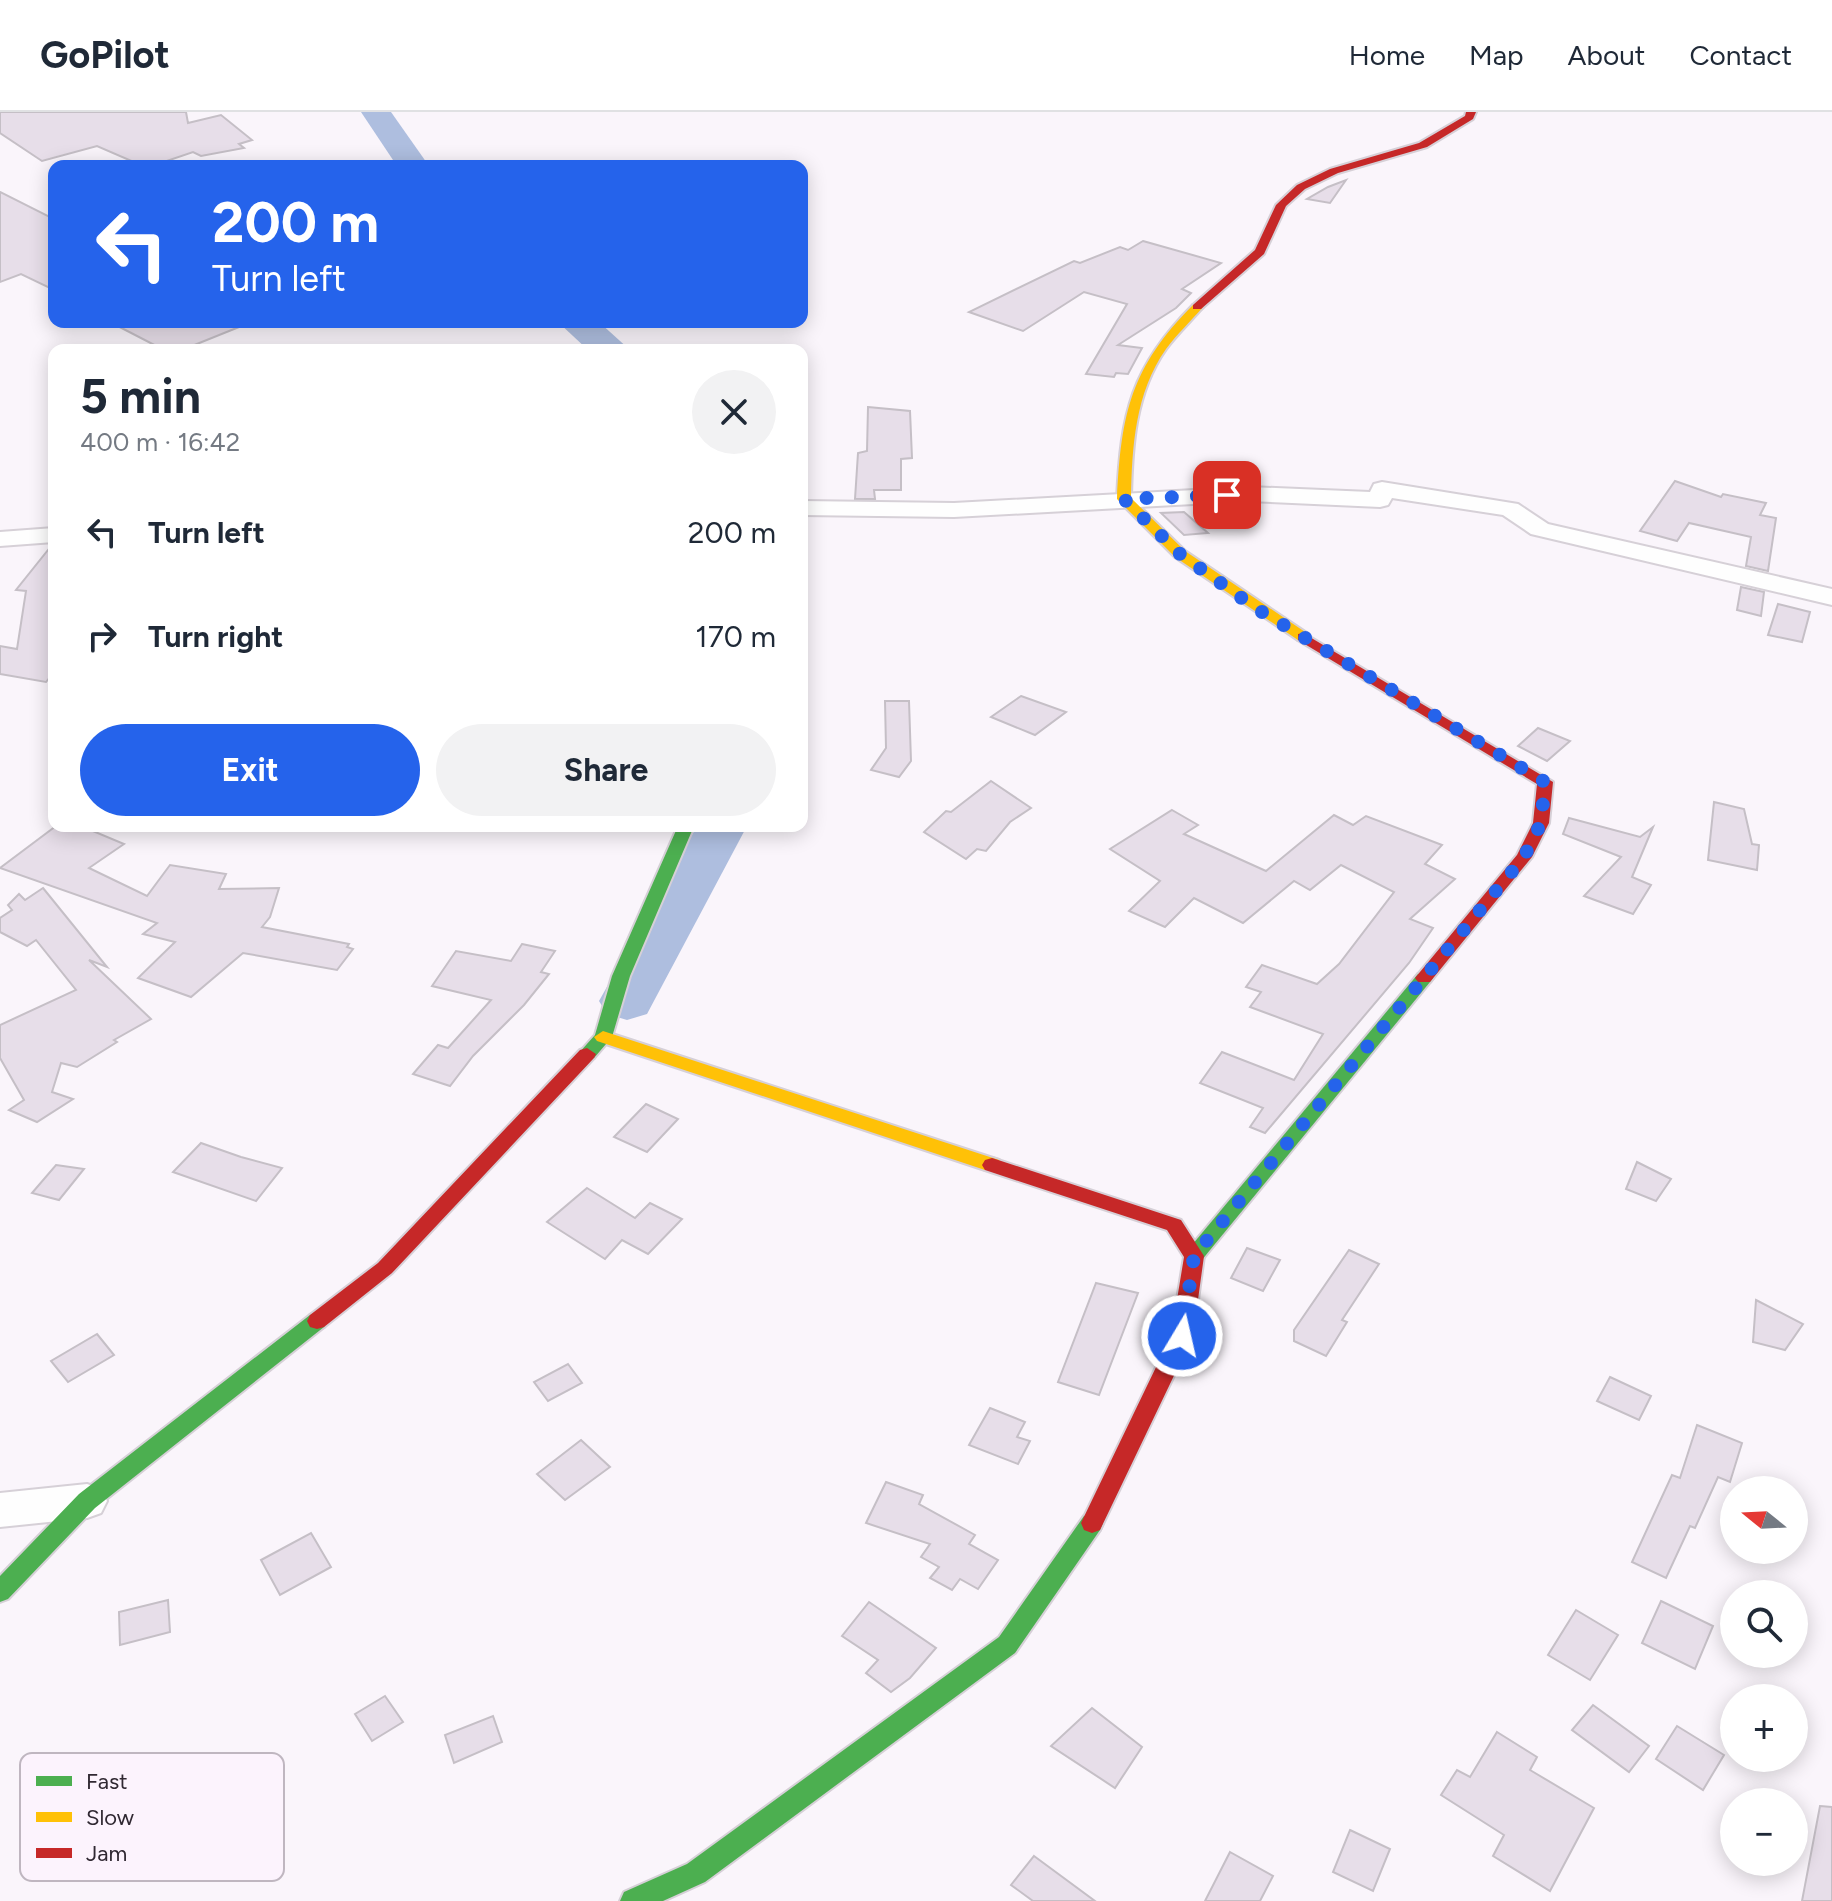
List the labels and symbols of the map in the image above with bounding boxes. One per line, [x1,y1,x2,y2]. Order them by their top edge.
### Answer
pin [1193,461,1261,529]
position arrow [1140,1294,1224,1378]
north arrow [1720,1476,1808,1564]
legend [20,1753,284,1881]
text: Fast [86,1768,128,1795]
text: Slow [86,1804,135,1831]
text: Jam [86,1840,127,1867]

